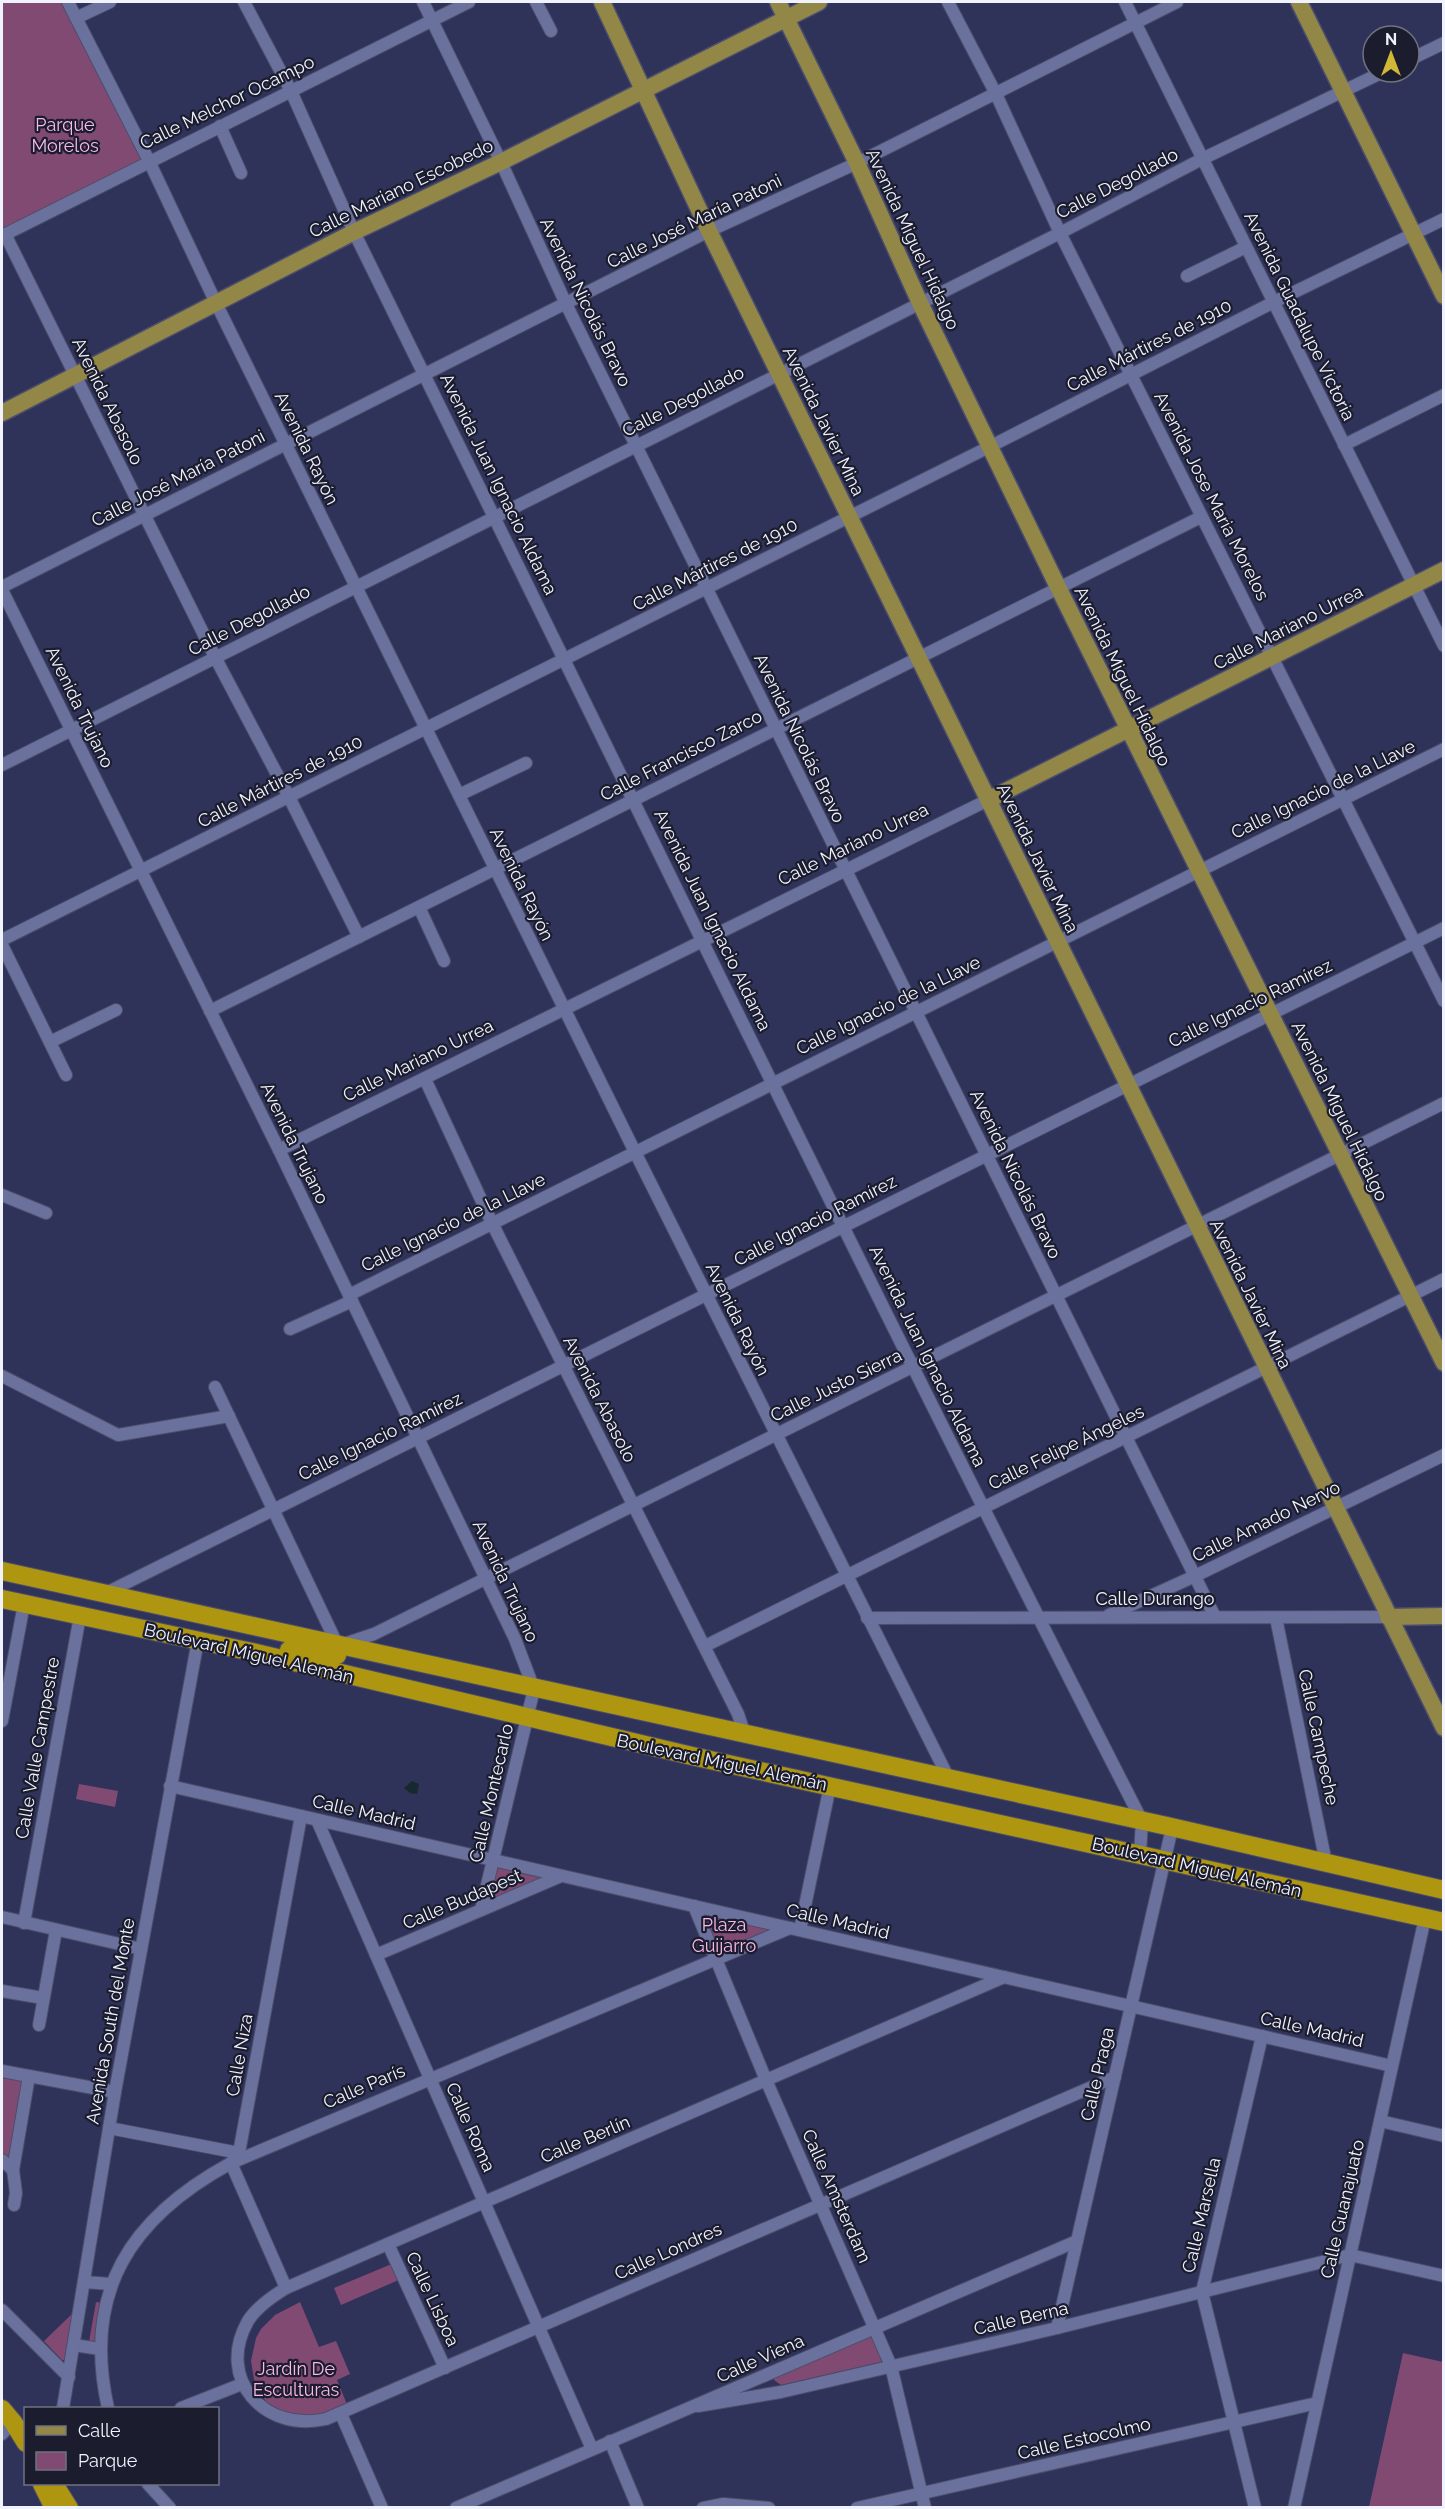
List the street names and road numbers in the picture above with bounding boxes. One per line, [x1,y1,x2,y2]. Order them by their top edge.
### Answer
street label: Calle Melchor Ocampo [136,50,318,153]
street label: Calle Mariano Escobedo [306,134,497,242]
street label: Calle Degollado [1053,143,1182,223]
street label: Avenida Miguel Hidalgo [862,145,964,333]
street label: Calle José María Patoni [603,170,785,272]
street label: Avenida Guadalupe Victoria [1240,208,1360,424]
street label: Avenida Nicolás Bravo [536,214,636,390]
street label: Calle Mártires de 1910 [1063,294,1235,396]
street label: Avenida Abasolo [68,334,148,468]
street label: Avenida Javier Mina [779,343,869,499]
street label: Calle Degollado [619,361,748,441]
street label: Avenida Juan Ignacio Aldama [436,370,562,598]
street label: Avenida Rayón [271,388,343,508]
street label: Avenida Jose Maria Morelos [1150,388,1274,604]
street label: Calle José María Patoni [88,425,268,531]
street label: Calle Mártires de 1910 [629,513,801,615]
street label: Calle Degollado [185,580,314,660]
street label: Calle Mariano Urrea [1210,580,1366,674]
street label: Avenida Miguel Hidalgo [1070,583,1176,770]
street label: Avenida Trujano [42,643,119,771]
street label: Avenida Nicolás Bravo [750,650,850,826]
street label: Calle Francisco Zarco [597,705,766,805]
street label: Calle Mártires de 1910 [194,730,366,832]
street label: Calle Ignacio de la Llave [1227,735,1419,843]
street label: Avenida Javier Mina [993,780,1083,936]
street label: Calle Mariano Urrea [774,798,932,890]
street label: Avenida Juan Ignacio Aldama [650,806,776,1034]
street label: Avenida Rayón [486,824,558,944]
street label: Calle Ignacio de la Llave [792,951,984,1059]
street label: Calle Ignacio Ramírez [1165,954,1335,1052]
street label: Calle Mariano Urrea [339,1014,497,1106]
street label: Avenida Miguel Hidalgo [1287,1018,1393,1205]
street label: Avenida Trujano [257,1079,334,1207]
street label: Avenida Nicolás Bravo [966,1086,1066,1262]
street label: Calle Ignacio de la Llave [357,1168,549,1276]
street label: Calle Ignacio Ramírez [730,1170,900,1270]
street label: Avenida Javier Mina [1206,1216,1296,1372]
street label: Avenida Juan Ignacio Aldama [865,1242,991,1470]
street label: Avenida Rayón [702,1259,774,1379]
street label: Avenida Abasolo [559,1332,641,1466]
street label: Calle Justo Sierra [767,1344,905,1426]
street label: Calle Ignacio Ramírez [295,1387,465,1485]
street label: Calle Felipe Ángeles [984,1399,1148,1494]
street label: Calle Amado Nervo [1189,1476,1344,1566]
street label: Avenida Trujano [469,1517,544,1646]
street label: Calle Durango [1095,1588,1215,1609]
street label: Boulevard Miguel Alemán [142,1619,356,1687]
street label: Calle Valle Campestre [11,1655,63,1841]
street label: Calle Campeche [1294,1667,1344,1807]
street label: Calle Montecarlo [465,1721,517,1865]
street label: Boulevard Miguel Alemán [615,1729,829,1795]
street label: Calle Madrid [310,1790,418,1834]
street label: Boulevard Miguel Alemán [1090,1833,1304,1901]
street label: Calle Budapest [399,1864,525,1934]
street label: Calle Madrid [784,1899,892,1943]
street label: Avenida South del Monte [82,1916,139,2126]
street label: Calle Madrid [1258,2007,1366,2051]
street label: Calle Niza [221,2012,257,2098]
street label: Calle Praga [1076,2025,1118,2123]
street label: Calle París [320,2059,408,2113]
street label: Calle Roma [442,2079,500,2175]
street label: Calle Berlín [537,2111,633,2167]
street label: Calle Amsterdam [798,2126,876,2266]
street label: Calle Guanajuato [1316,2137,1368,2280]
street label: Calle Marsella [1178,2155,1224,2275]
street label: Calle Londres [611,2218,725,2284]
street label: Calle Lisboa [402,2248,464,2350]
street label: Calle Berna [972,2297,1070,2339]
street label: Calle Viena [713,2329,807,2387]
street label: Calle Estocolmo [1015,2412,1153,2464]

